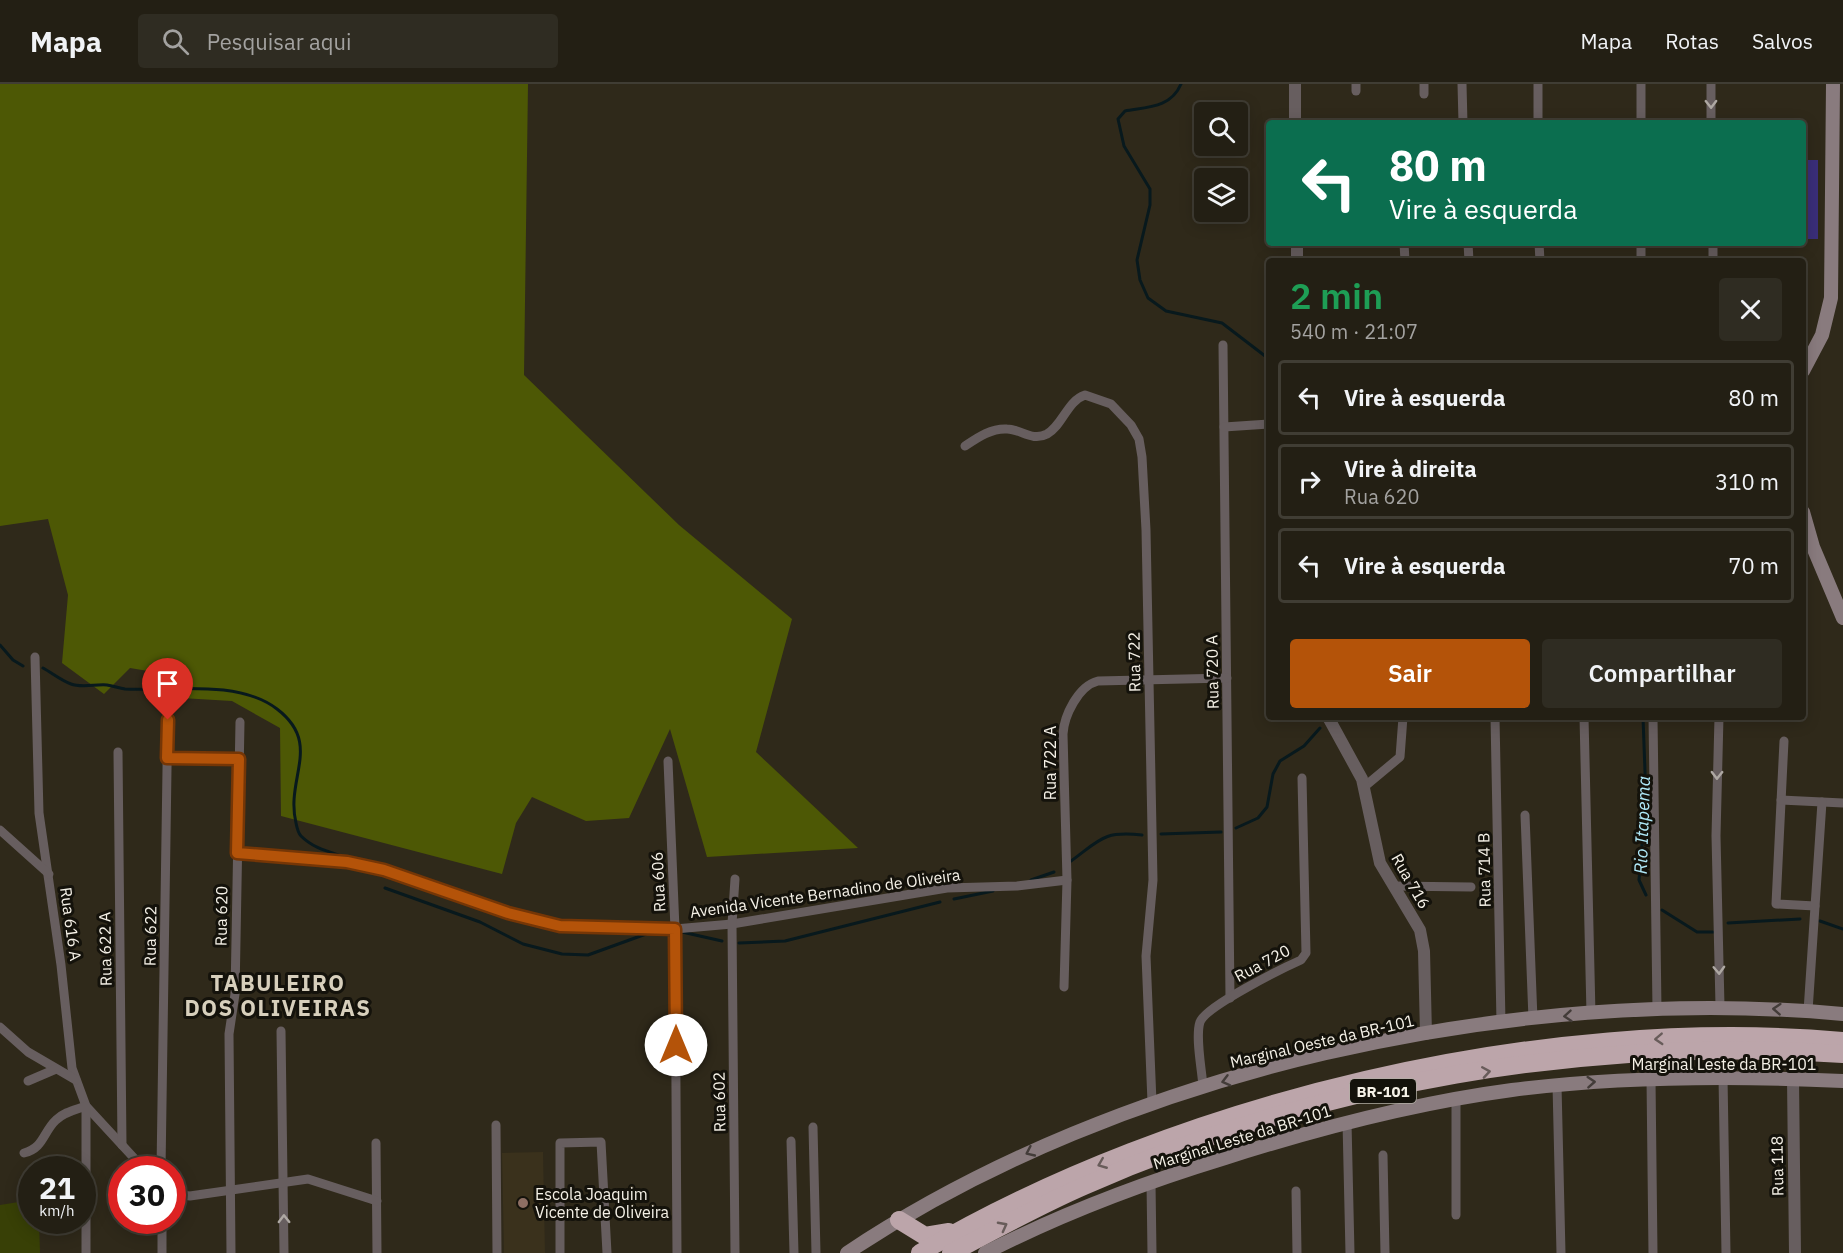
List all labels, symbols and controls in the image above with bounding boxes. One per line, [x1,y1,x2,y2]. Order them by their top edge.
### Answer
search box [138,14,558,68]
text: Mapa [30,23,102,60]
icon: search [159,25,192,58]
text: Pesquisar aqui [207,27,352,56]
text: Mapa [1581,27,1632,55]
text: Rotas [1665,27,1719,55]
text: Salvos [1752,27,1813,55]
one-way arrow [1705,99,1717,108]
map controls [1194,102,1248,222]
button: search [1194,102,1248,156]
text: 80 m [1389,138,1487,193]
icon: left [1290,144,1368,222]
button: layers [1194,168,1248,222]
text: Vire à esquerda [1389,191,1578,226]
text: 2 min [1290,272,1383,319]
button: close [1719,278,1782,341]
text: 540 m · 21:07 [1290,318,1418,345]
icon: left [1293,381,1326,414]
text: Vire à esquerda [1344,383,1506,412]
text: 80 m [1728,383,1779,412]
text: Vire à direita [1344,454,1477,483]
icon: right [1293,465,1326,498]
text: 310 m [1715,467,1779,496]
text: Rua 620 [1344,483,1420,510]
icon: left [1293,549,1326,582]
text: Vire à esquerda [1344,551,1506,580]
text: 70 m [1728,551,1779,580]
street label: Rua 722 [1123,632,1145,692]
street label: Rua 720 A [1201,635,1223,709]
button: Sair [1290,639,1530,708]
button: Compartilhar [1542,639,1782,708]
pin [142,658,193,720]
icon: arrive [151,667,184,700]
street label: Rua 722 A [1040,726,1060,800]
one-way arrow [1711,771,1723,780]
water label: Rio Itapema [1629,775,1655,875]
street label: Rua 714 B [1473,832,1495,908]
street label: Rua 716 [1387,850,1435,912]
street label: Rua 606 [646,851,670,913]
street label: Avenida Vicente Bernadino de Oliveira [688,864,962,922]
street label: Rua 616 A [56,886,86,962]
street label: Rua 620 [210,886,232,946]
street label: Rua 622 [139,906,161,966]
street label: Rua 622 A [94,912,116,986]
street label: Rua 720 [1231,940,1293,986]
one-way arrow [1712,966,1725,975]
district label: TABULEIRO DOS OLIVEIRAS [184,968,372,1022]
one-way arrow [1772,1003,1781,1016]
one-way arrow [1564,1009,1573,1022]
street label: Marginal Oeste da BR-101 [1228,1010,1416,1072]
position arrow [644,1013,708,1077]
one-way arrow [1654,1032,1663,1045]
street label: Marginal Leste da BR-101 [1632,1054,1816,1074]
one-way arrow [1482,1066,1491,1078]
street label: Rua 602 [708,1072,730,1132]
one-way arrow [1221,1073,1231,1086]
one-way arrow [1587,1076,1596,1089]
road number: BR-101 [1350,1079,1416,1103]
street label: Marginal Leste da BR-101 [1151,1100,1333,1174]
street label: Rua 118 [1766,1136,1788,1196]
one-way arrow [1026,1144,1037,1156]
speed limit sign: 30 [108,1156,186,1234]
one-way arrow [1097,1157,1108,1169]
text: 21 [39,1168,75,1207]
place label: Escola Joaquim Vicente de Oliveira [535,1184,670,1222]
marker: Escola Joaquim Vicente de Oliveira [516,1196,530,1210]
text: km/h [39,1201,75,1220]
one-way arrow [277,1214,290,1223]
one-way arrow [996,1222,1007,1233]

